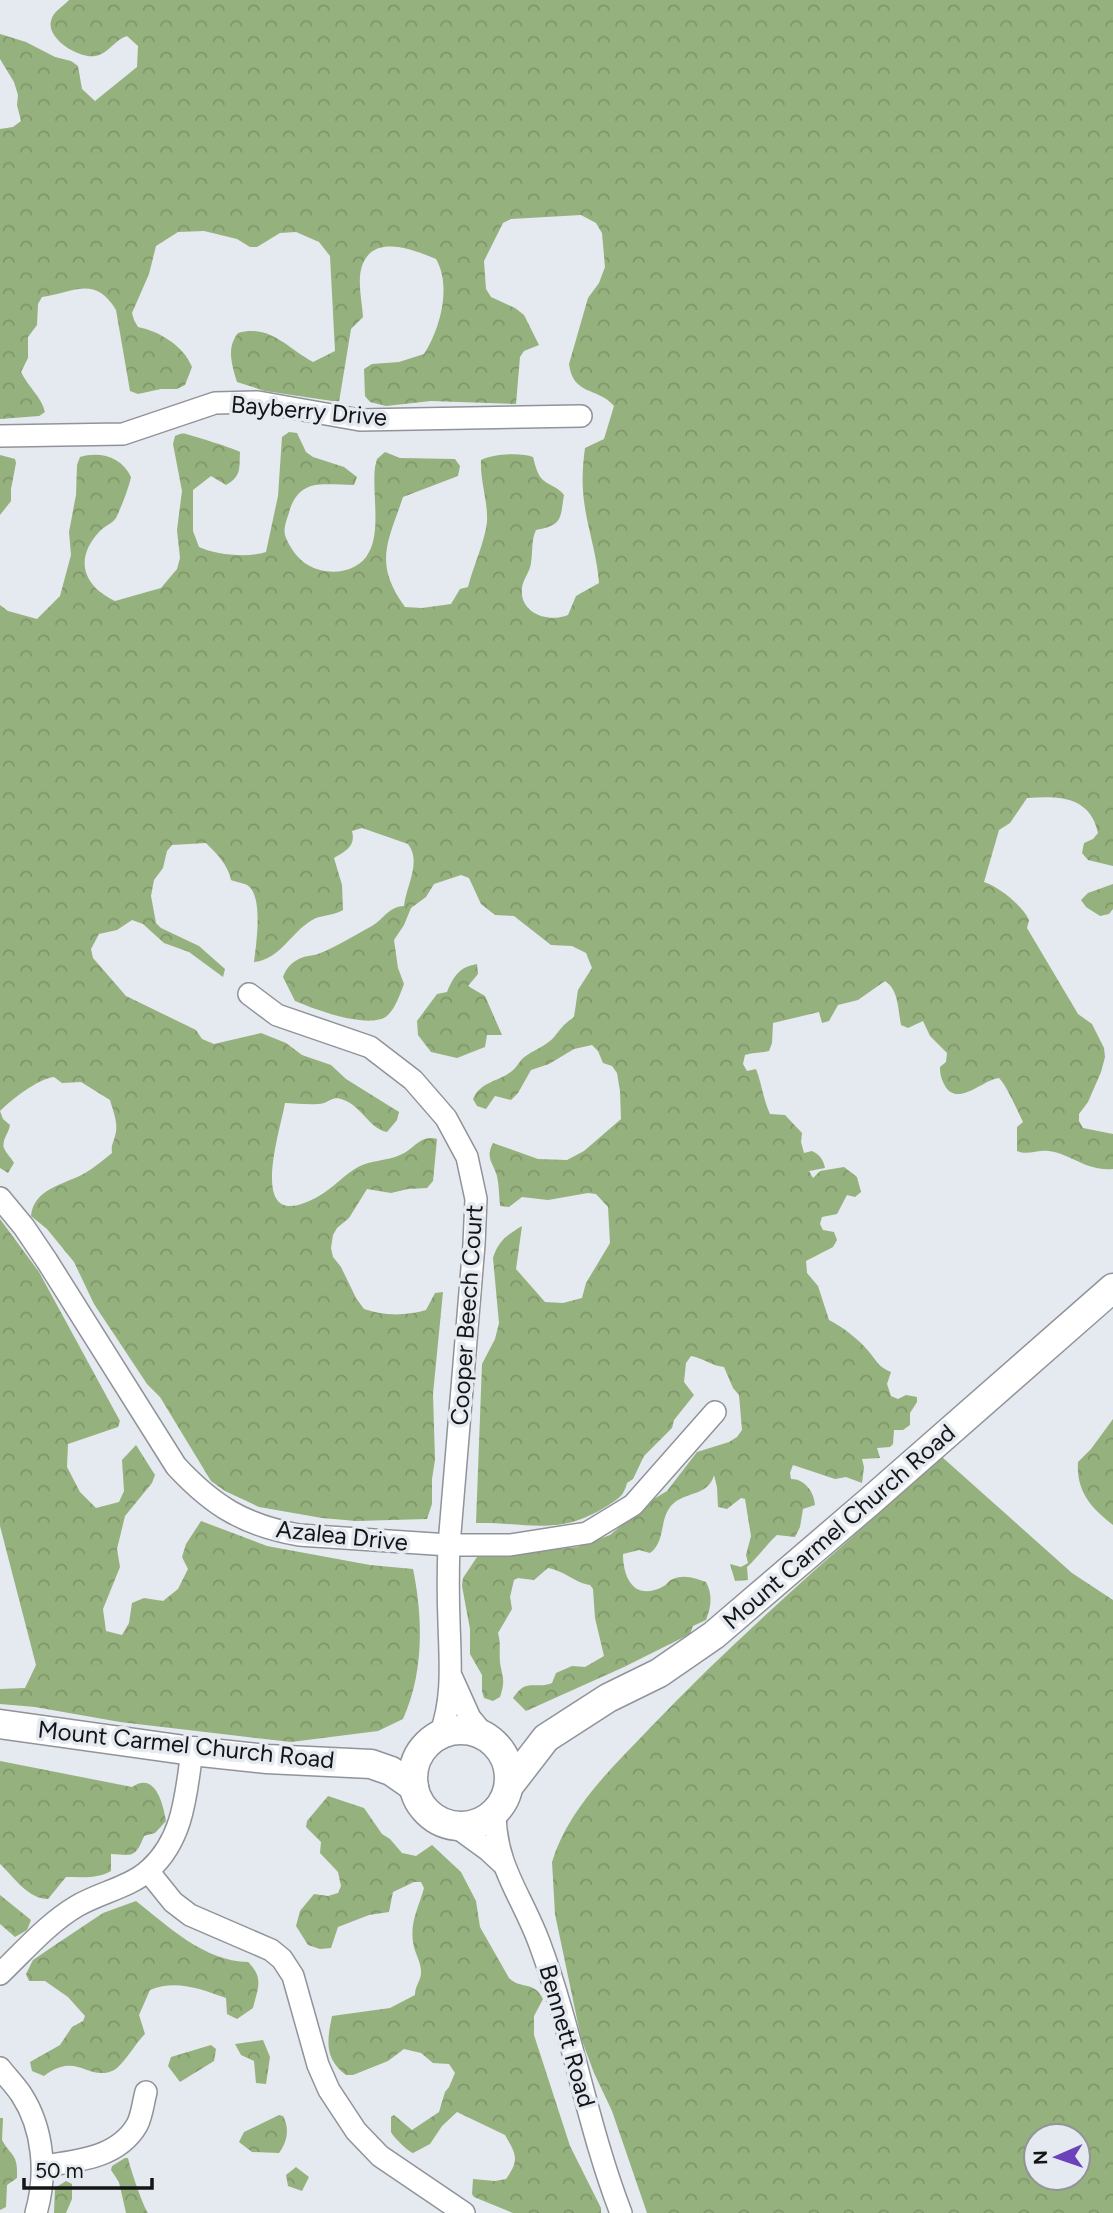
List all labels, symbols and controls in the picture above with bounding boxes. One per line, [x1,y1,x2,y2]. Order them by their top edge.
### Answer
street label: Bayberry Drive [230,389,388,432]
street label: Cooper Beech Court [444,1203,489,1426]
street label: Mount Carmel Church Road [717,1418,961,1635]
street label: Azalea Drive [275,1514,409,1557]
street label: Mount Carmel Church Road [36,1714,336,1775]
street label: Bennett Road [533,1961,602,2111]
north arrow [1022,2122,1092,2192]
scale bar [24,2146,152,2190]
text: N [1029,2150,1052,2165]
text: 50 m [35,2158,84,2183]

